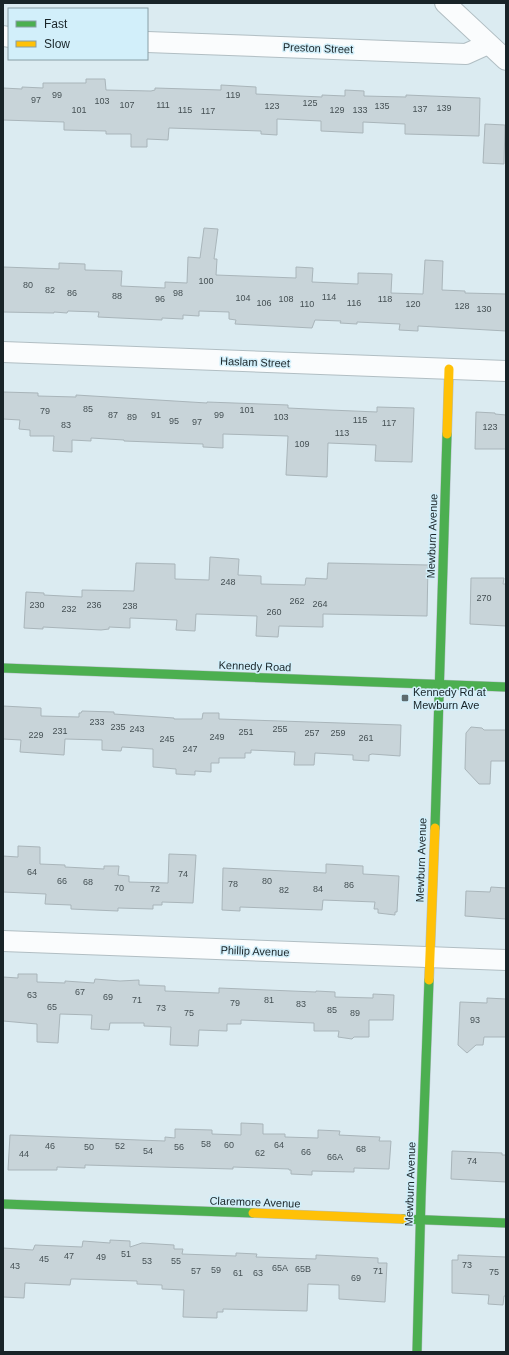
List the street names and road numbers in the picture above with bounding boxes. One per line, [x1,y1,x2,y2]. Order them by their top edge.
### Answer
street label: Preston Street [283,41,353,55]
street label: Haslam Street [220,355,290,369]
street label: Mewburn Avenue [425,493,439,579]
street label: Kennedy Road [218,659,292,673]
street label: Mewburn Avenue [414,817,428,903]
street label: Phillip Avenue [220,944,290,958]
street label: Mewburn Avenue [403,1141,417,1227]
street label: Claremore Avenue [209,1194,301,1210]

